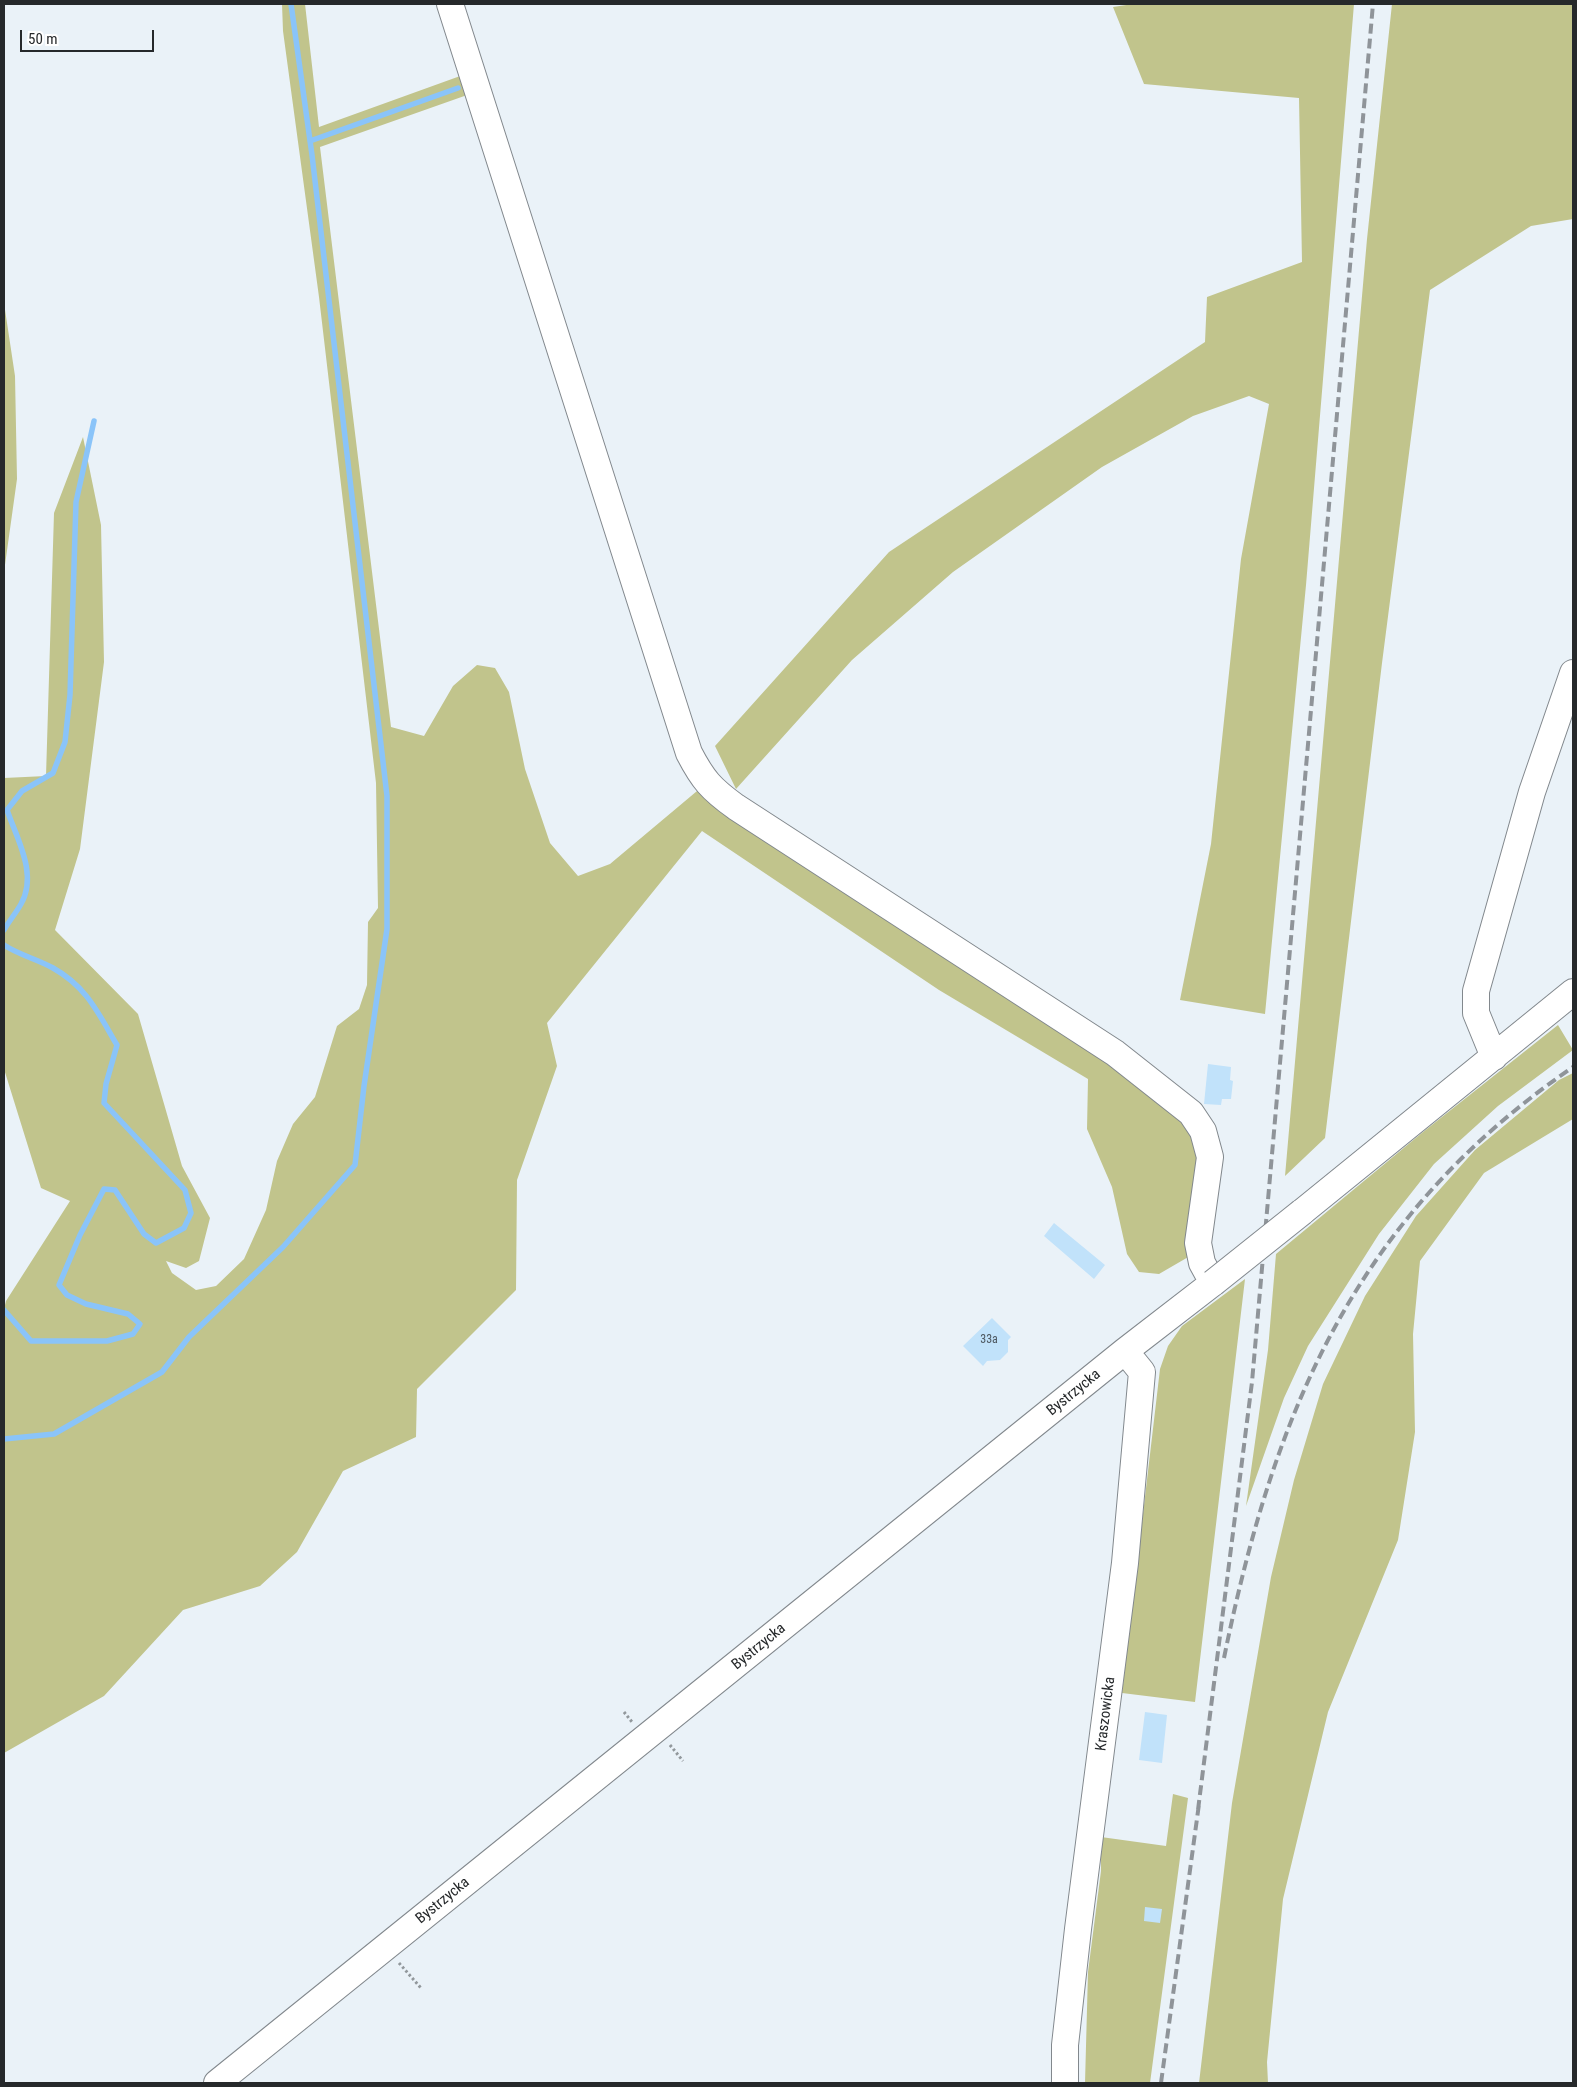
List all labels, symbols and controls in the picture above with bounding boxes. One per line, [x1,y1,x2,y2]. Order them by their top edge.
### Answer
scale bar [22,20,156,52]
text: 50 m [28,30,58,48]
house number: 33a [980,1333,998,1347]
street label: Bystrzycka [1044,1366,1104,1420]
street label: Bystrzycka [729,1620,789,1674]
street label: Kraszowicka [1093,1676,1119,1752]
street label: Bystrzycka [413,1874,473,1928]

